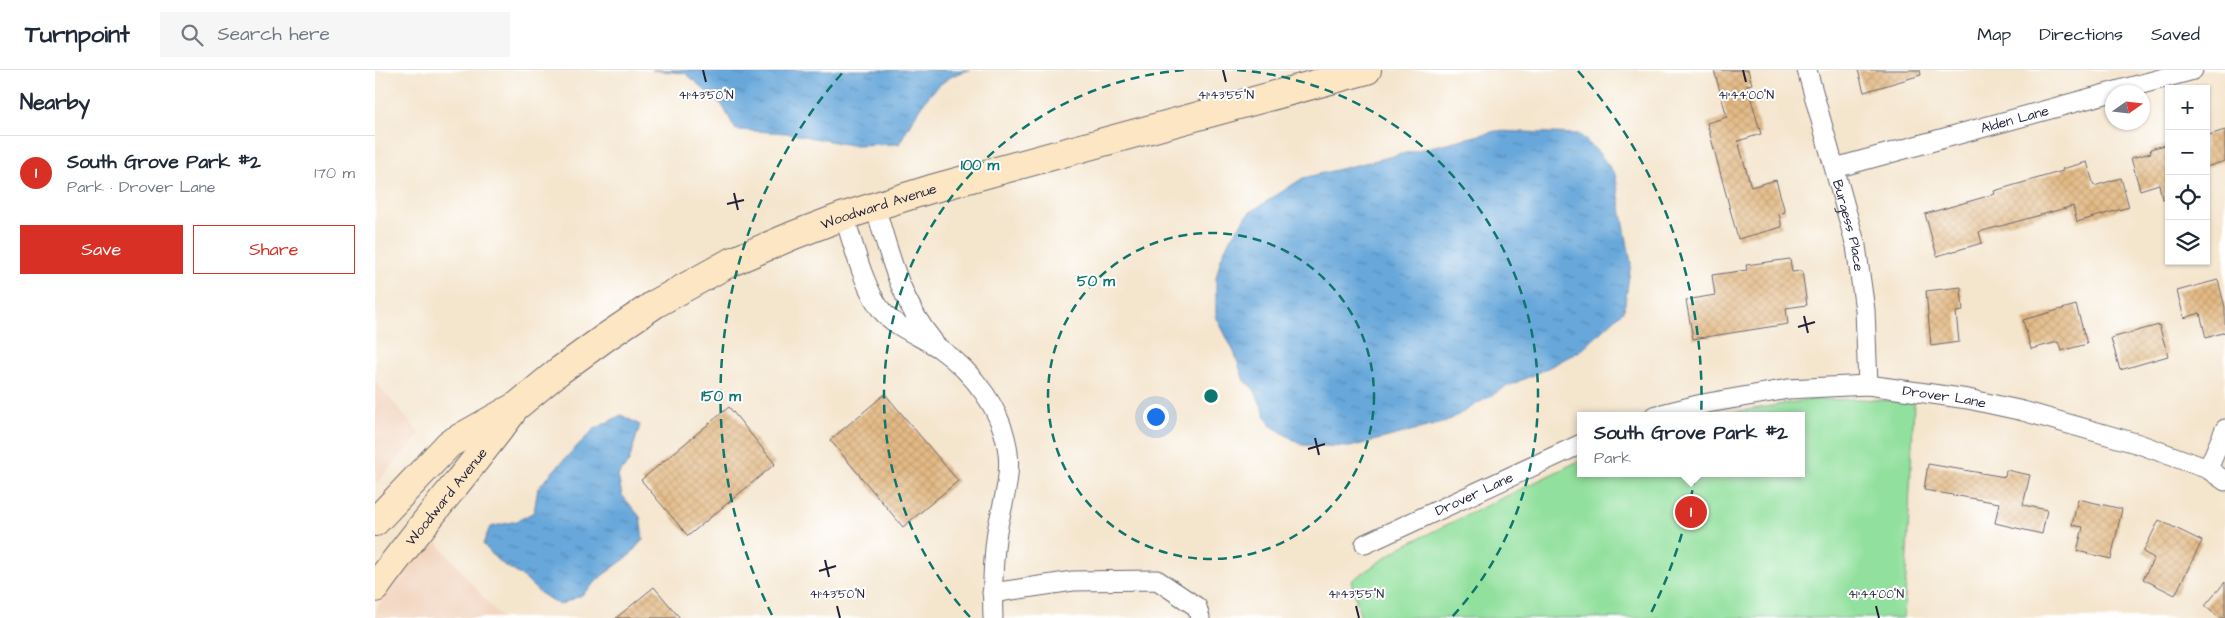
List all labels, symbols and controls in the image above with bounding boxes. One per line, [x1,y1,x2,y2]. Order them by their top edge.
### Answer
search box [160,12,510,57]
text: Turnpoint [25,18,130,52]
icon: search [178,21,206,49]
text: Search here [218,21,330,48]
text: Map [1977,22,2011,47]
text: Directions [2039,22,2123,47]
text: Saved [2151,22,2200,47]
north arrow [2105,85,2150,130]
map controls [2165,85,2210,265]
button: + [2165,85,2210,130]
text: 41°43'50"N [679,87,734,104]
text: 41°43'55"N [1198,87,1254,104]
text: 41°44'00"N [1718,87,1775,104]
text: Nearby [20,88,90,117]
street label: Alden Lane [1978,101,2051,139]
button: − [2165,130,2210,175]
text: South Grove Park #2 [67,149,261,176]
text: 100 m [961,155,1000,176]
text: 1 [35,162,37,184]
text: 170 m [314,162,355,184]
button: locate [2165,175,2210,220]
text: Park · Drover Lane [67,176,215,198]
street label: Burgess Place [1827,177,1868,273]
street label: Woodward Avenue [818,179,939,235]
button: layers [2165,220,2210,265]
button: Save [20,225,183,274]
button: Share [193,225,355,274]
text: 50 m [1077,271,1115,292]
street label: Drover Lane [1901,381,1988,414]
text: 150 m [701,386,741,407]
centre of rings [1202,387,1220,405]
your location [1143,404,1169,430]
popup [1577,412,1805,477]
text: South Grove Park #2 [1594,420,1788,447]
street label: Woodward Avenue [401,443,493,550]
text: Park [1594,447,1631,469]
street label: Drover Lane [1432,468,1517,521]
pin: 1 [1675,493,1707,531]
text: 41°43'50"N [810,586,865,603]
text: 41°43'55"N [1328,586,1384,603]
text: 41°44'00"N [1848,586,1905,603]

